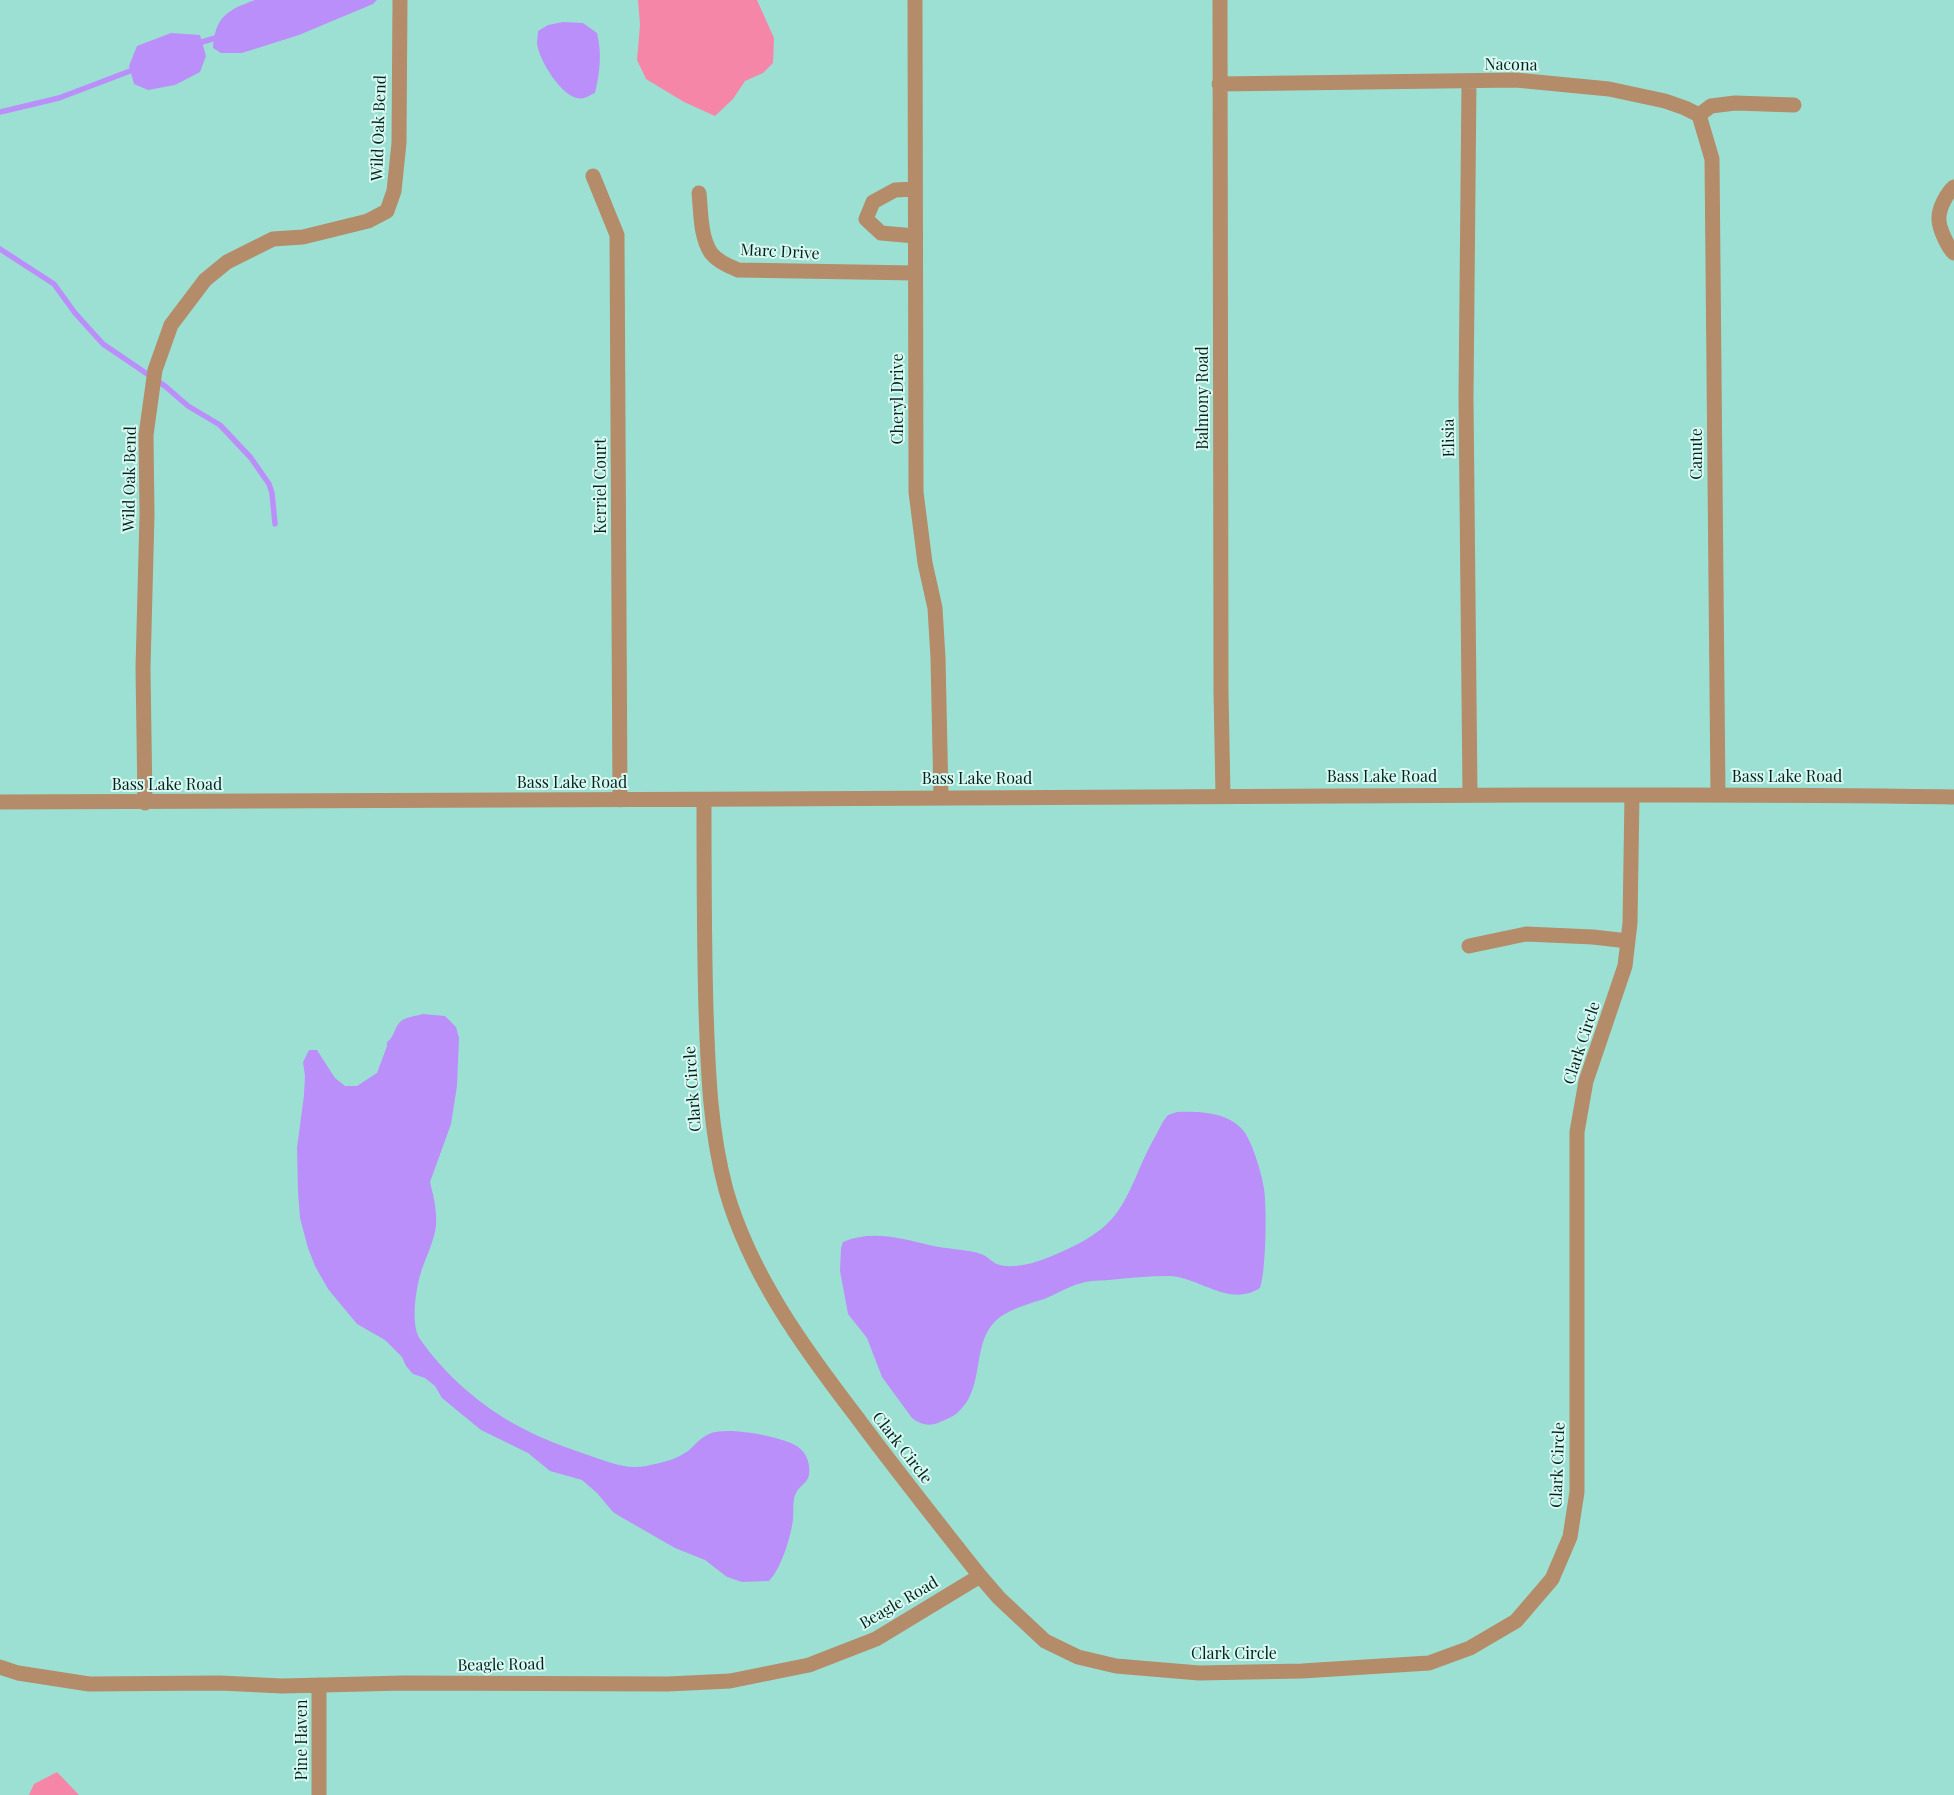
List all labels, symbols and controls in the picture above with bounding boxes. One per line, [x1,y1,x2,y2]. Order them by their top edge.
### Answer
street label: Nacona [1484,55,1538,75]
street label: Wild Oak Bend [368,75,390,181]
street label: Marc Drive [740,240,820,264]
street label: Balmony Road [1193,346,1213,450]
street label: Cheryl Drive [888,353,908,445]
street label: Elisia [1439,418,1459,458]
street label: Wild Oak Bend [119,426,141,532]
street label: Canute [1687,428,1707,480]
street label: Kerriel Court [591,438,611,534]
street label: Bass Lake Road [1327,767,1437,787]
street label: Bass Lake Road [1732,767,1842,787]
street label: Bass Lake Road [922,769,1032,789]
street label: Bass Lake Road [517,773,627,793]
street label: Bass Lake Road [112,775,222,795]
street label: Clark Circle [1560,999,1604,1087]
street label: Clark Circle [680,1045,706,1133]
street label: Clark Circle [868,1408,936,1488]
street label: Clark Circle [1547,1422,1569,1508]
street label: Beagle Road [856,1573,942,1633]
street label: Clark Circle [1191,1644,1277,1664]
street label: Beagle Road [457,1655,545,1675]
street label: Pine Haven [292,1700,312,1780]

